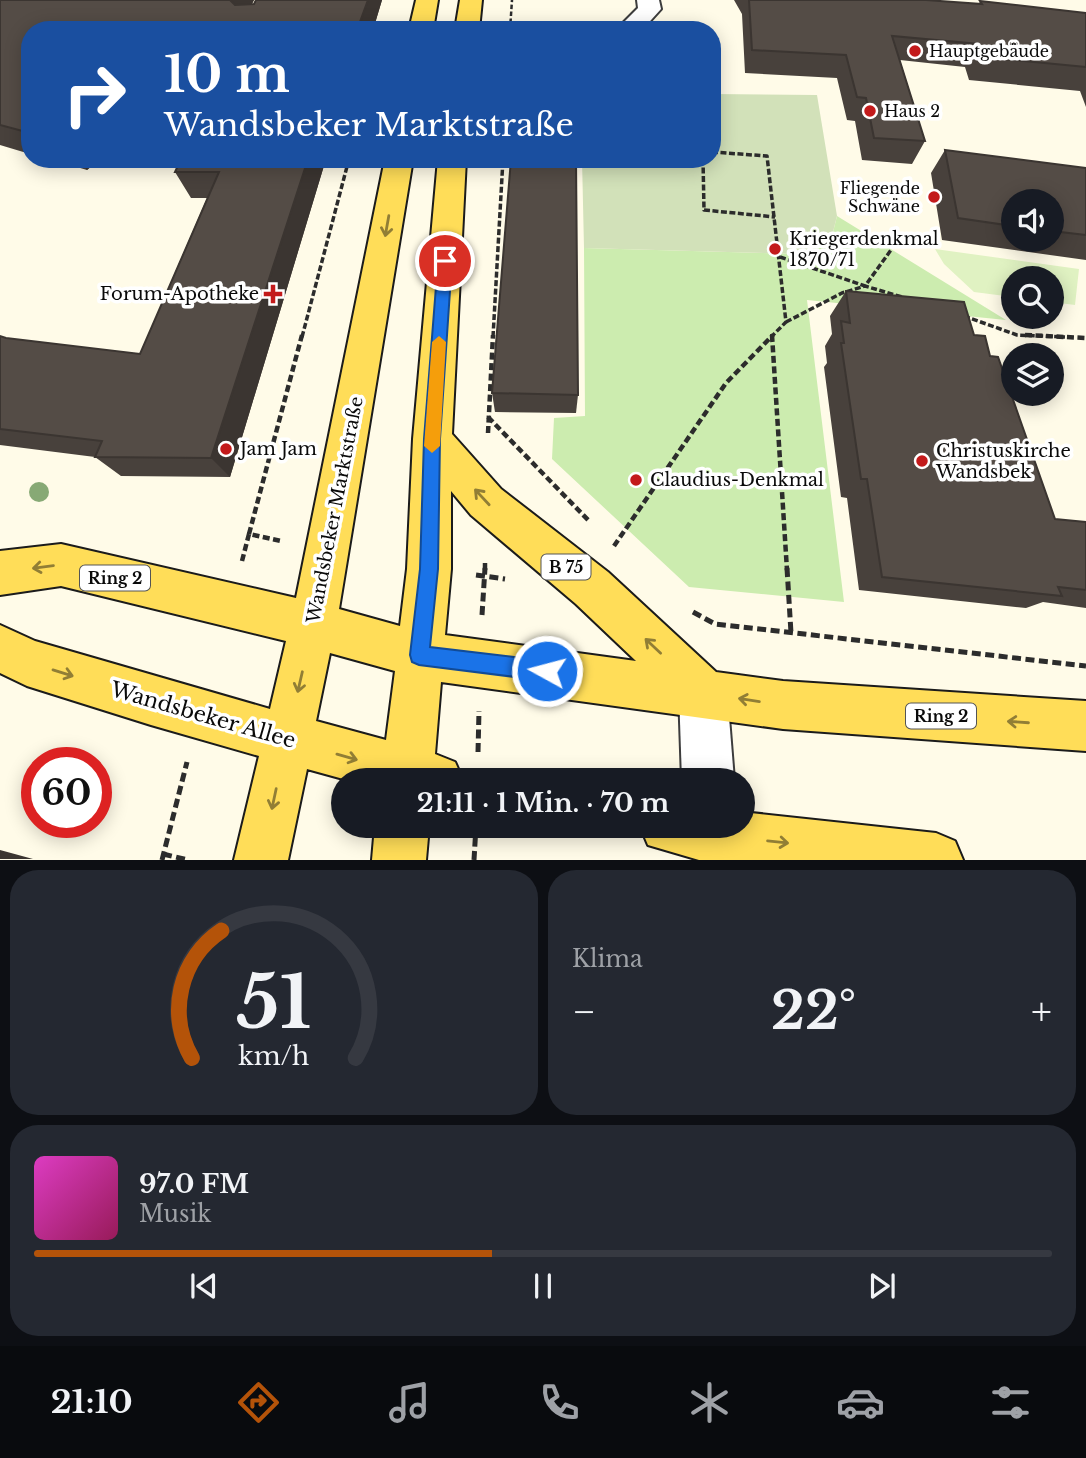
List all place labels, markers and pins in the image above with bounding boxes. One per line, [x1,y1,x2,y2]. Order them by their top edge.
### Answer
place label: Hauptgebäude [929,41,1049,61]
marker: Hauptgebäude [907,43,923,59]
place label: Haus 2 [884,101,940,121]
marker: Haus 2 [862,103,878,119]
place label: Fliegende Schwäne [840,178,920,216]
marker: Fliegende Schwäne [926,189,942,205]
place label: Kriegerdenkmal 1870/71 [789,228,939,271]
pin [415,231,475,291]
marker: Kriegerdenkmal 1870/71 [767,241,783,257]
place label: Forum-Apotheke [100,283,259,305]
marker: Forum-Apotheke [265,286,281,302]
place label: Jam Jam [238,438,317,460]
place label: Christuskirche Wandsbek [935,440,1071,483]
marker: Jam Jam [218,441,234,457]
marker: Christuskirche Wandsbek [914,453,930,469]
place label: Claudius-Denkmal [650,469,824,491]
marker: Claudius-Denkmal [628,472,644,488]

